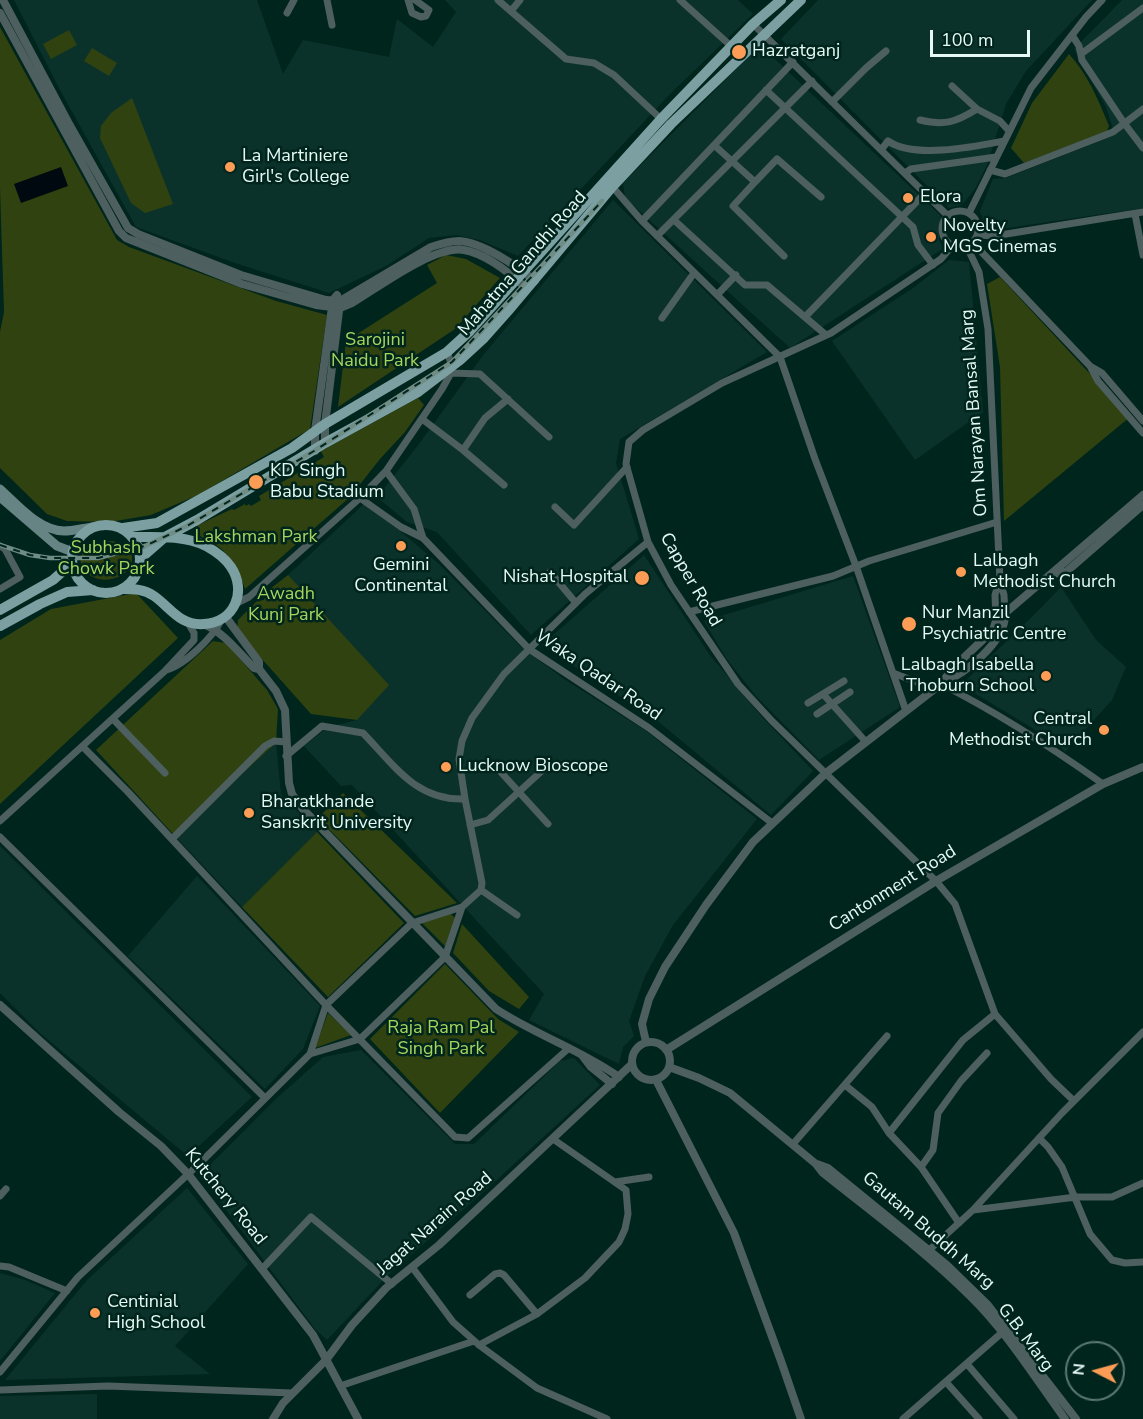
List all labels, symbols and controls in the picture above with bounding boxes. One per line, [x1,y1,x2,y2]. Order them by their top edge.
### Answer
scale bar [933,18,1034,56]
text: 100 m [941,28,993,52]
place label: Hazratganj [752,41,840,63]
marker: Hazratganj [730,43,748,61]
place label: La Martiniere Girl's College [242,146,349,188]
marker: La Martiniere Girl's College [223,160,237,174]
street label: Mahatma Gandhi Road [454,187,592,341]
place label: Elora [920,187,962,209]
marker: Elora [901,191,915,205]
place label: Novelty MGS Cinemas [943,216,1057,258]
marker: Novelty MGS Cinemas [924,230,938,244]
street label: Om Narayan Bansal Marg [957,309,993,517]
park label: Sarojini Naidu Park [331,330,419,372]
place label: KD Singh Babu Stadium [270,461,384,504]
marker: KD Singh Babu Stadium [247,473,265,491]
park label: Lakshman Park [195,527,317,549]
street label: Capper Road [654,529,726,631]
park label: Subhash Chowk Park [58,538,154,580]
marker: Gemini Continental [394,539,408,553]
place label: Lalbagh Methodist Church [973,551,1116,594]
place label: Gemini Continental [354,555,448,598]
marker: Lalbagh Methodist Church [954,565,968,579]
place label: Nishat Hospital [503,567,628,589]
marker: Nishat Hospital [633,569,651,587]
park label: Awadh Kunj Park [248,584,324,626]
place label: Nur Manzil Psychiatric Centre [922,603,1066,646]
marker: Nur Manzil Psychiatric Centre [900,615,918,633]
street label: Waka Qadar Road [531,626,665,726]
place label: Lalbagh Isabella Thoburn School [901,655,1034,698]
marker: Lalbagh Isabella Thoburn School [1039,669,1053,683]
place label: Central Methodist Church [949,709,1092,752]
marker: Central Methodist Church [1097,723,1111,737]
place label: Lucknow Bioscope [458,756,608,778]
marker: Lucknow Bioscope [439,760,453,774]
place label: Bharatkhande Sanskrit University [261,792,412,834]
marker: Bharatkhande Sanskrit University [242,806,256,820]
street label: Cantonment Road [825,841,961,937]
park label: Raja Ram Pal Singh Park [387,1018,495,1060]
street label: Kutchery Road [179,1144,271,1250]
street label: Jagat Narain Road [373,1168,497,1280]
street label: Gautam Buddh Marg [857,1168,999,1294]
place label: Centinial High School [107,1292,205,1334]
street label: G.B. Marg [992,1300,1058,1376]
marker: Centinial High School [88,1306,102,1320]
north arrow [1065,1341,1125,1401]
text: N [1068,1362,1091,1376]

